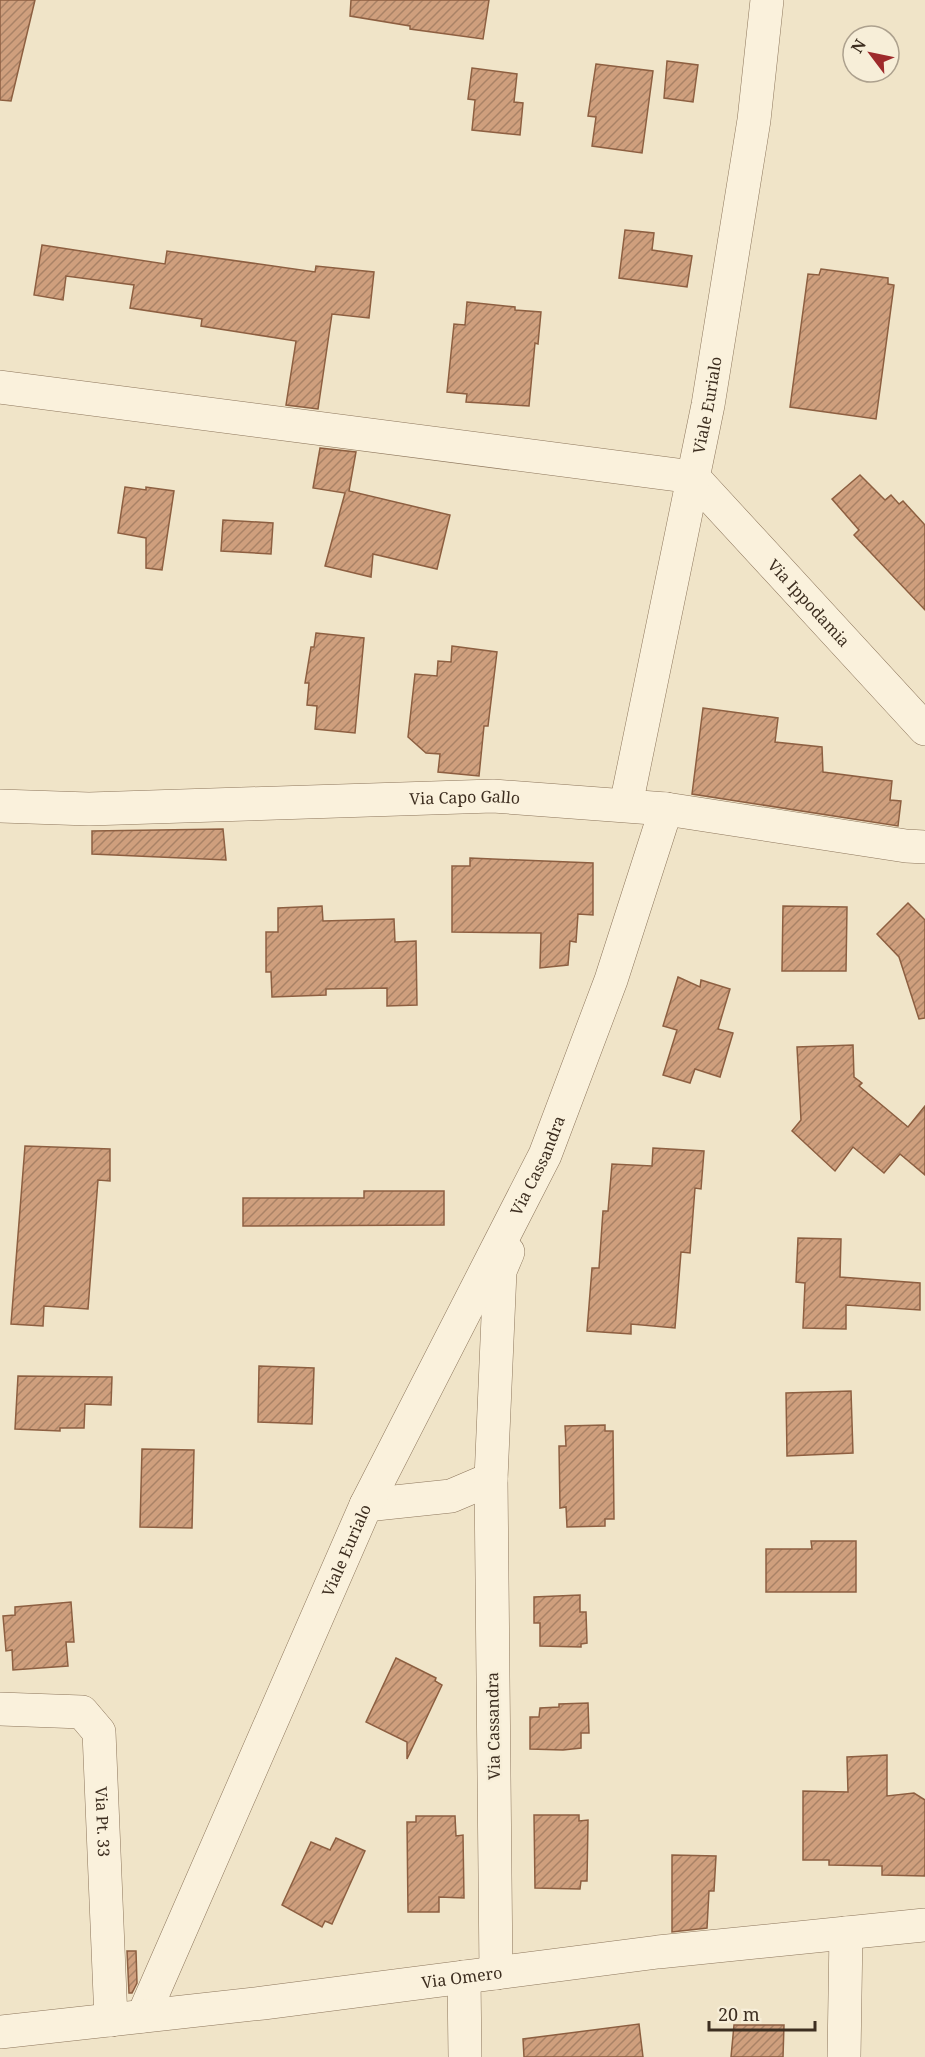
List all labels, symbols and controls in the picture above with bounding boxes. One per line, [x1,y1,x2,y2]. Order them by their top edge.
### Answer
north arrow [841,24,901,84]
text: N [846,35,871,57]
street label: Viale Eurialo [687,355,727,456]
street label: Via Ippodamia [763,554,855,652]
street label: Via Capo Gallo [409,785,521,810]
street label: Via Cassandra [505,1113,570,1219]
street label: Viale Eurialo [316,1501,376,1600]
street label: Via Cassandra [481,1672,505,1780]
street label: Via Pt. 33 [90,1786,115,1857]
street label: Via Omero [420,1961,504,1993]
scale bar [709,1994,816,2032]
text: 20 m [718,2002,760,2026]

